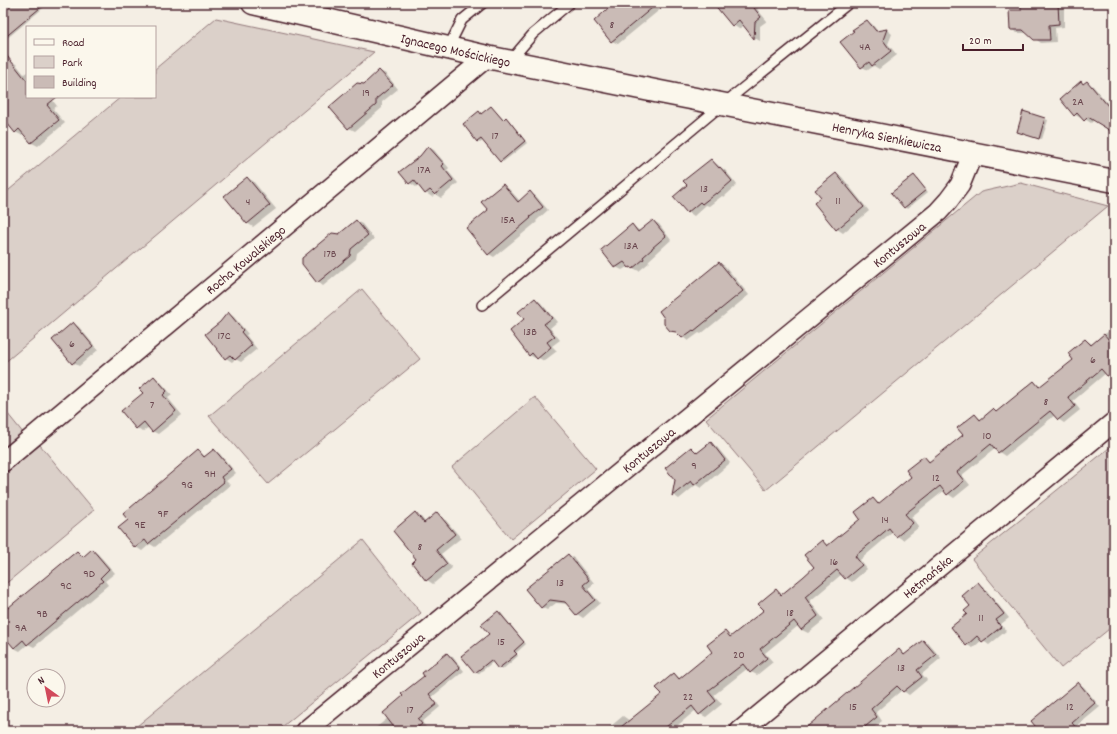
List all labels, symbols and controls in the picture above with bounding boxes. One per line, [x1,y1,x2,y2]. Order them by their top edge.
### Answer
house number: 8 [610,17,615,34]
legend [26,26,156,98]
scale bar [963,26,1023,52]
street label: Ignacego Mościckiego [398,29,512,74]
text: 20 m [969,33,992,50]
text: Road [62,35,84,52]
house number: 4A [859,39,871,56]
text: Park [62,55,83,72]
text: Building [62,75,97,92]
house number: 19 [362,85,370,102]
house number: 2A [1072,94,1084,111]
street label: Henryka Sienkiewicza [830,118,944,159]
house number: 17 [491,128,499,145]
house number: 17A [417,162,431,179]
house number: 13 [700,181,708,198]
house number: 11 [835,193,841,210]
house number: 4 [246,194,251,211]
house number: 15A [501,212,516,229]
street label: Kontuszowa [869,217,931,273]
street label: Rocha Kowalskiego [202,221,291,300]
house number: 13A [624,238,639,255]
house number: 17B [324,246,337,263]
house number: 13B [523,324,537,341]
house number: 17C [217,328,231,345]
house number: 6 [69,336,75,353]
house number: 6 [1090,352,1096,369]
house number: 8 [1044,394,1049,411]
house number: 7 [150,397,155,414]
street label: Kontuszowa [619,423,681,479]
house number: 10 [982,428,992,445]
house number: 9 [691,458,697,475]
house number: 9H [204,466,216,483]
house number: 12 [932,470,940,487]
house number: 9G [181,477,193,494]
house number: 9F [158,506,169,523]
house number: 14 [881,512,889,529]
house number: 9E [135,517,146,534]
house number: 8 [418,539,423,556]
street label: Hetmańska [899,551,958,604]
house number: 16 [830,554,838,571]
house number: 9D [83,566,95,583]
house number: 13 [556,575,564,592]
house number: 9C [60,578,72,595]
house number: 18 [786,605,794,622]
house number: 9B [36,606,48,623]
house number: 11 [978,610,984,627]
house number: 9A [15,620,27,637]
street label: Kontuszowa [368,628,430,684]
house number: 15 [497,634,505,651]
house number: 20 [733,647,745,664]
house number: 13 [897,660,905,677]
north arrow [26,668,66,708]
text: N [35,673,49,689]
house number: 22 [683,689,693,706]
house number: 15 [849,699,857,716]
house number: 12 [1066,699,1074,716]
house number: 17 [406,702,414,719]

